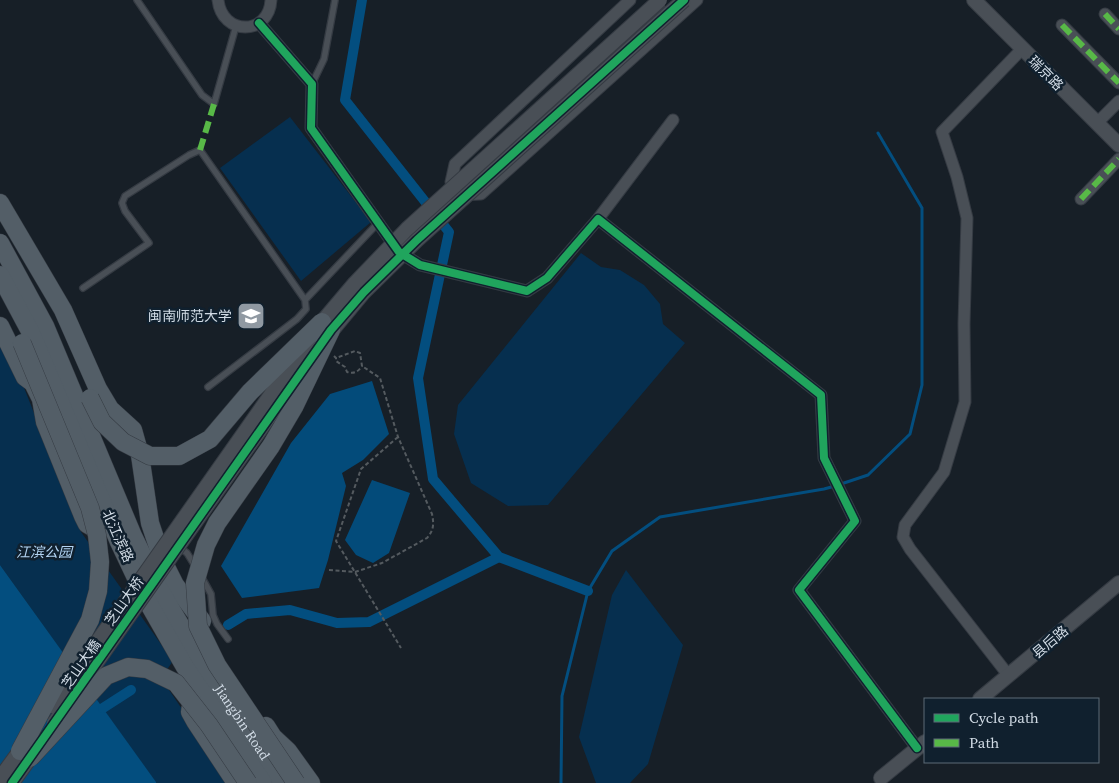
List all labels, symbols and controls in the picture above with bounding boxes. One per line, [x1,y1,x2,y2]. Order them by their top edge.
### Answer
street label: 瑞京路 [1024,51,1068,95]
school or university icon: 闽南师范大学 [236,301,266,331]
place label: 闽南师范大学 [148,306,232,326]
street label: 北江滨路 [97,506,139,566]
park label: 江滨公园 [16,542,74,562]
street label: 芝山大桥 [100,572,148,630]
street label: 县后路 [1027,621,1073,663]
street label: 芝山大橋 [57,635,105,693]
street label: Jiangbin Road [209,679,275,764]
legend [924,698,1099,763]
text: Cycle path [969,707,1039,728]
text: Path [969,732,999,753]

